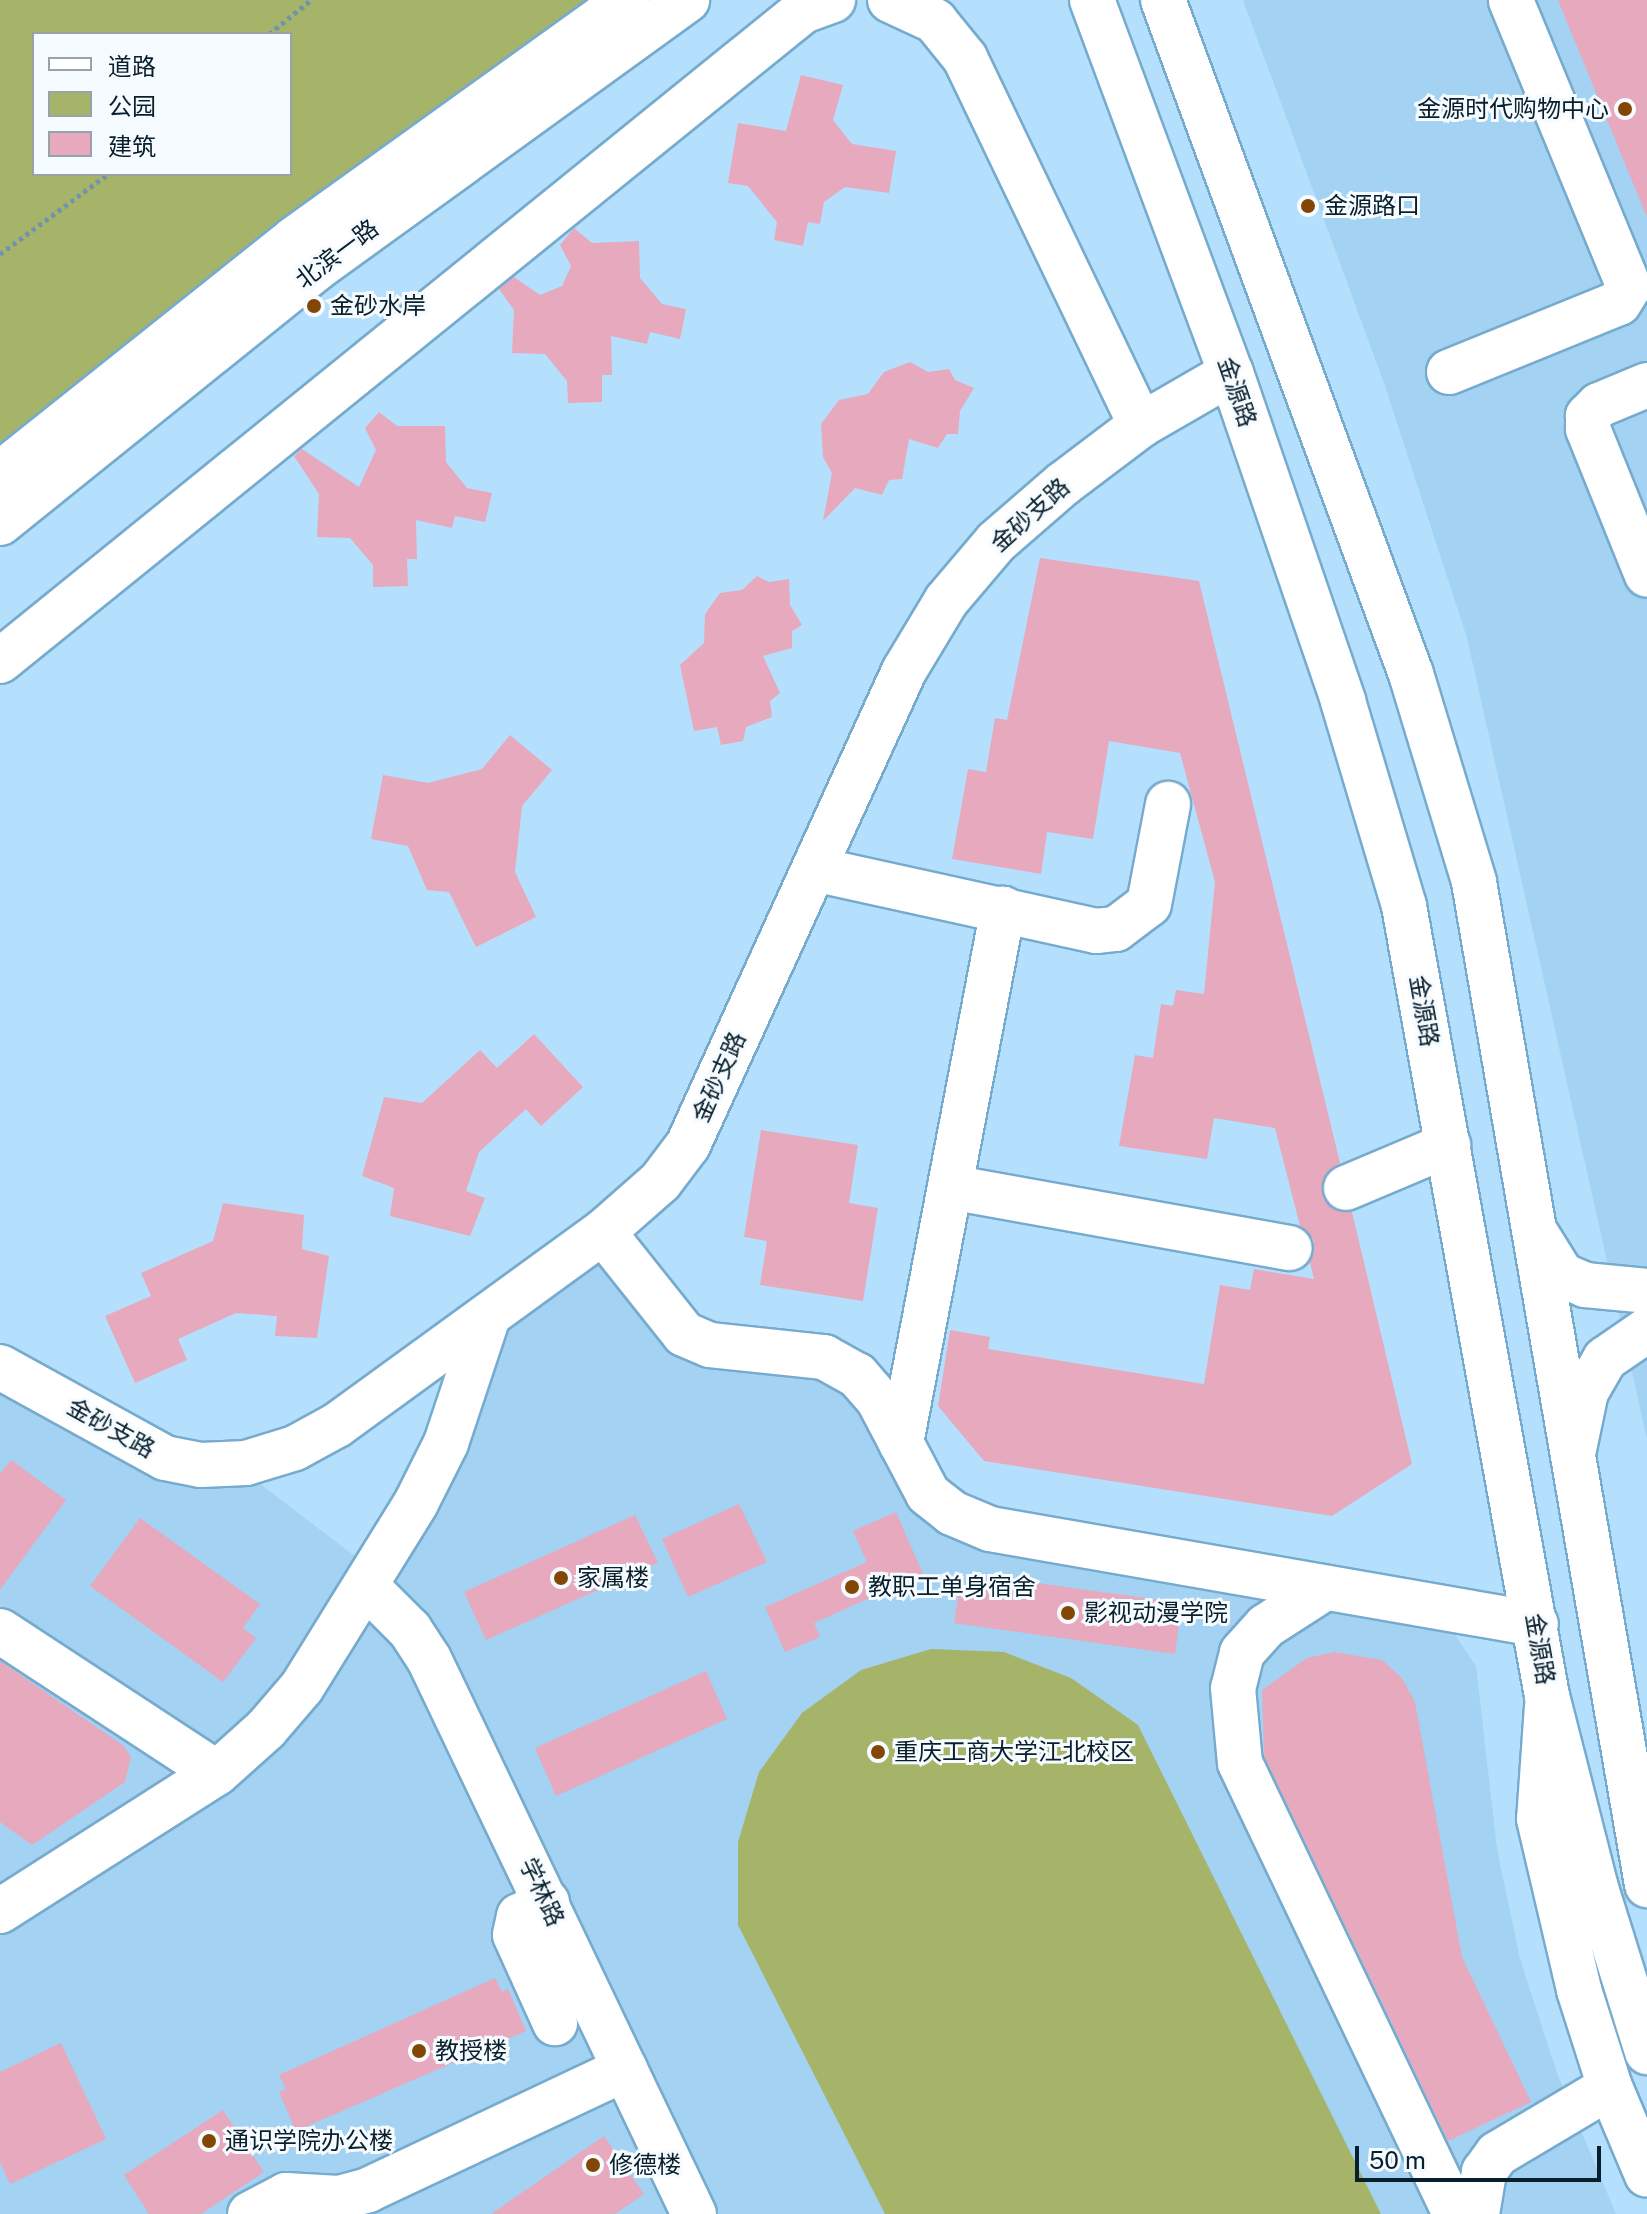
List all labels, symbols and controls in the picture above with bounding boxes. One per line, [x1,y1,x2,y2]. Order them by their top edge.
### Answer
legend [32,32,292,176]
text: 道路 [108,52,156,80]
text: 公园 [108,92,156,120]
place label: 金源时代购物中心 [1417,95,1609,123]
marker: 金源时代购物中心 [1616,100,1634,118]
text: 建筑 [108,132,156,160]
place label: 金源路口 [1324,192,1420,220]
marker: 金源路口 [1299,197,1317,215]
street label: 北滨一路 [290,214,384,294]
place label: 金砂水岸 [330,292,426,320]
marker: 金砂水岸 [305,297,323,315]
street label: 金源路 [1212,353,1262,431]
street label: 金砂支路 [985,472,1075,558]
street label: 金源路 [1404,973,1444,1049]
street label: 金砂支路 [686,1027,752,1127]
street label: 金砂支路 [62,1392,160,1464]
place label: 家属楼 [577,1564,649,1592]
marker: 家属楼 [552,1569,570,1587]
place label: 教职工单身宿舍 [868,1573,1036,1601]
marker: 教职工单身宿舍 [843,1578,861,1596]
place label: 影视动漫学院 [1084,1599,1228,1627]
marker: 影视动漫学院 [1059,1604,1077,1622]
street label: 金源路 [1520,1611,1560,1687]
place label: 重庆工商大学江北校区 [894,1738,1134,1766]
marker: 重庆工商大学江北校区 [869,1743,887,1761]
street label: 学林路 [514,1853,570,1931]
place label: 教授楼 [435,2037,507,2065]
marker: 教授楼 [410,2042,428,2060]
place label: 通识学院办公楼 [225,2127,393,2155]
scale bar [1359,2130,1605,2180]
marker: 通识学院办公楼 [200,2132,218,2150]
text: 50 m [1369,2146,1426,2174]
place label: 修德楼 [609,2151,681,2179]
marker: 修德楼 [584,2156,602,2174]

